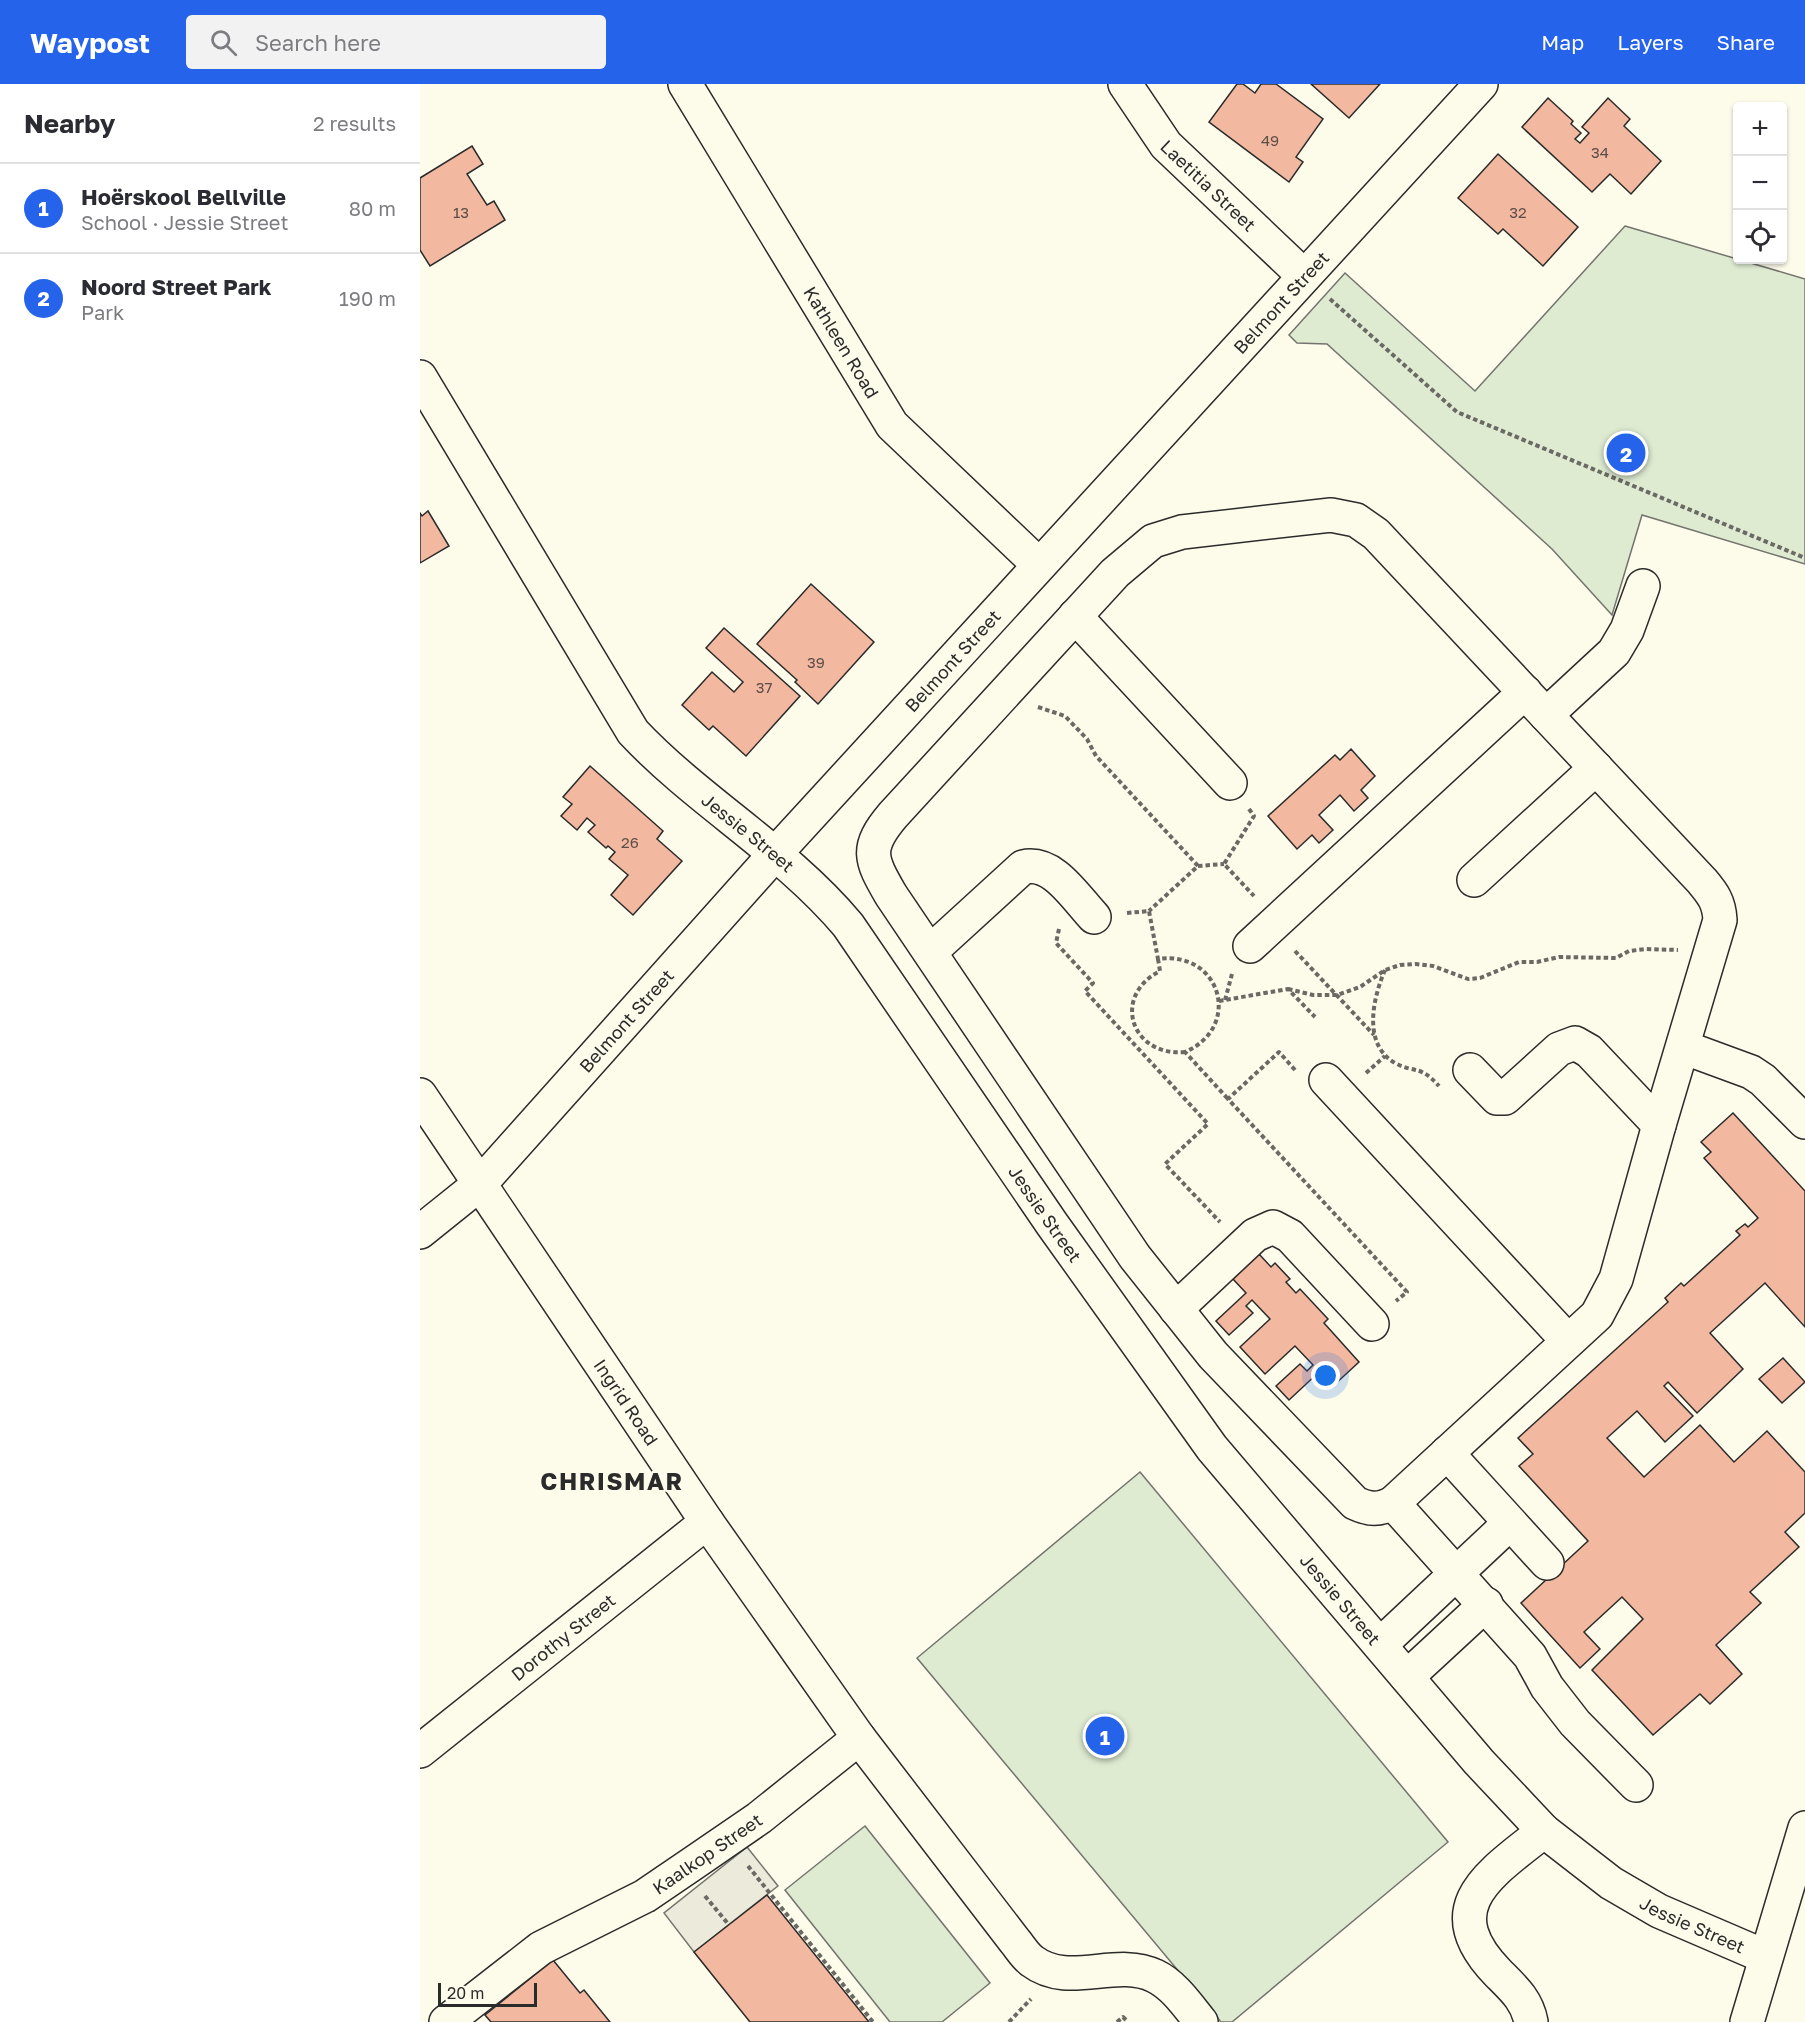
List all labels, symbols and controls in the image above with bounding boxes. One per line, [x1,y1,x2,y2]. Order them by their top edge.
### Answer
search box [186,15,606,69]
text: Waypost [30,26,150,59]
icon: search [207,26,240,59]
text: Search here [255,29,381,56]
text: Map [1541,29,1584,55]
text: Layers [1617,29,1684,55]
text: Share [1717,29,1775,55]
map controls [1733,102,1787,264]
button: + [1733,102,1787,156]
text: Nearby [24,108,115,139]
text: 2 results [313,111,396,135]
house number: 49 [1261,131,1279,149]
street label: Laetitia Street [1156,135,1261,236]
house number: 34 [1591,143,1609,161]
button: − [1733,156,1787,210]
text: Hoërskool Bellville [81,183,286,210]
text: 1 [38,196,49,220]
text: 80 m [349,196,396,220]
house number: 13 [453,203,469,221]
house number: 32 [1509,203,1527,221]
text: School · Jessie Street [81,210,288,234]
button: locate [1733,210,1787,264]
street label: Belmont Street [1229,247,1333,358]
text: Noord Street Park [81,273,272,300]
street label: Kathleen Road [799,282,884,402]
text: 2 [37,286,50,310]
text: 190 m [339,286,396,310]
text: Park [81,300,124,324]
pin: 2 [1606,430,1646,476]
street label: Belmont Street [900,605,1005,716]
house number: 39 [807,653,825,671]
house number: 37 [756,678,772,696]
street label: Jessie Street [698,788,799,877]
house number: 26 [621,833,639,851]
street label: Belmont Street [574,964,678,1077]
street label: Jessie Street [1004,1161,1087,1266]
street label: Ingrid Road [590,1355,663,1449]
your location [1311,1361,1340,1390]
district label: CHRISMAR [540,1466,684,1495]
street label: Jessie Street [1296,1549,1385,1649]
street label: Dorothy Street [507,1589,620,1685]
pin: 1 [1086,1714,1124,1758]
street label: Kaalkop Street [648,1808,766,1899]
street label: Jessie Street [1636,1891,1748,1958]
scale bar [438,1980,537,2008]
text: 20 m [447,1983,484,2003]

